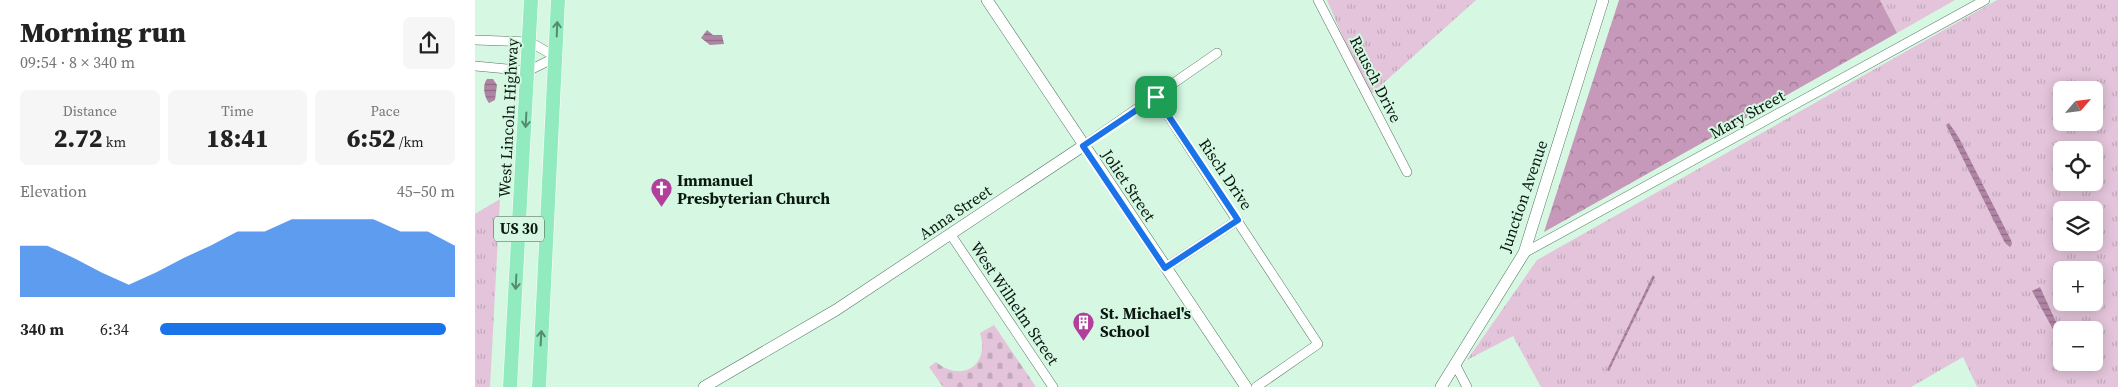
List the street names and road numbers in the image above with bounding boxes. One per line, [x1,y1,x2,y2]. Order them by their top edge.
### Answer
street label: Rausch Drive [1345,32,1407,126]
street label: West Lincoln Highway [493,37,523,198]
street label: Mary Street [1706,84,1789,144]
street label: Risch Drive [1194,134,1258,214]
street label: Junction Avenue [1493,137,1552,256]
street label: Joliet Street [1096,144,1162,226]
street label: Anna Street [914,179,996,244]
road number: US 30 [494,216,544,242]
street label: West Wilhelm Street [966,237,1065,370]

